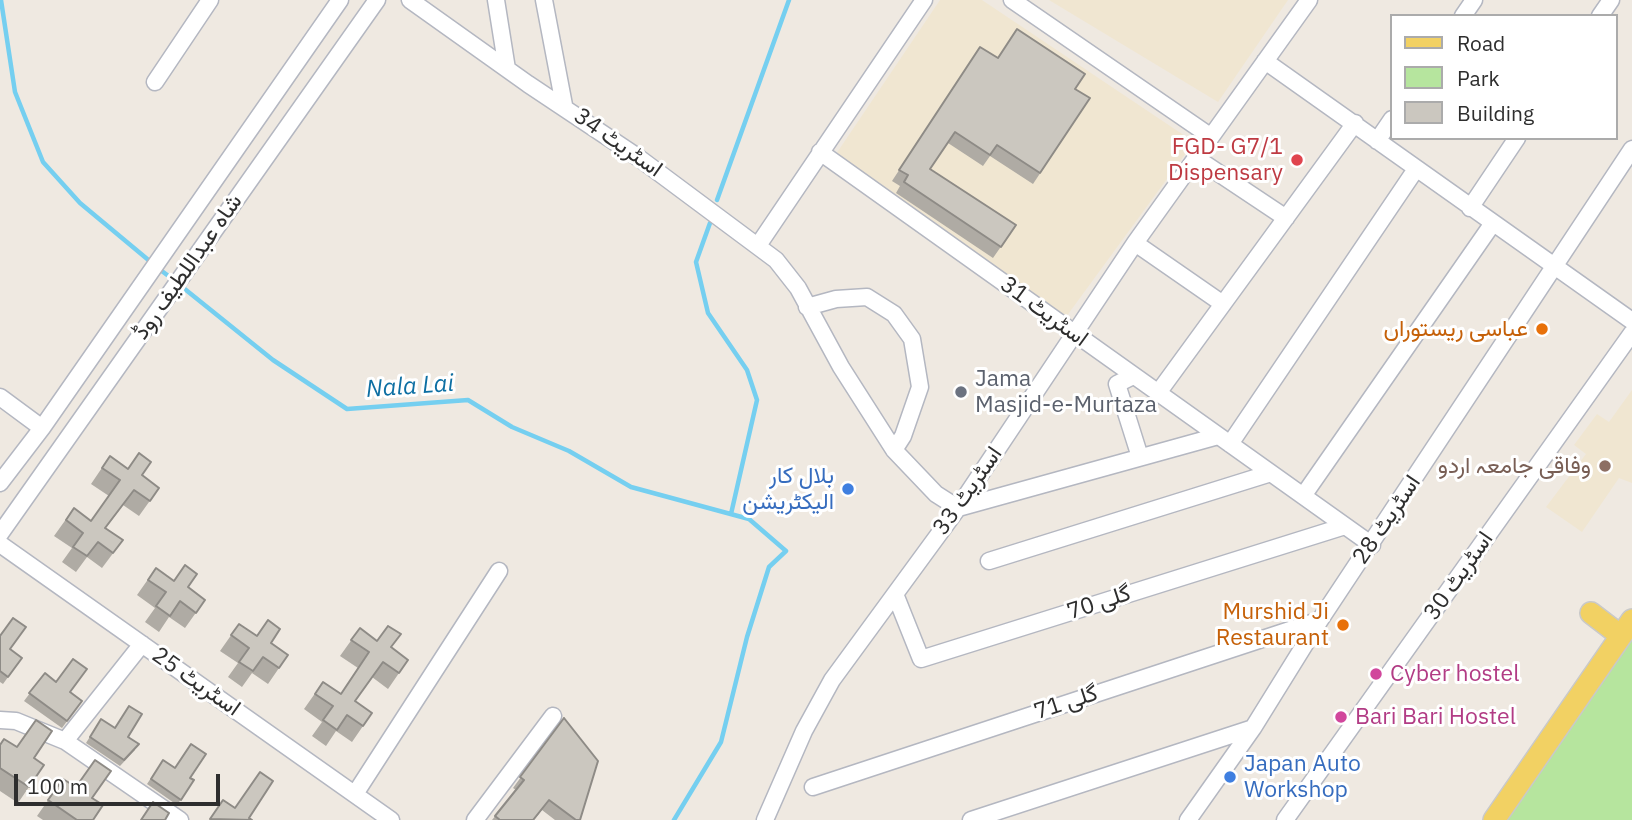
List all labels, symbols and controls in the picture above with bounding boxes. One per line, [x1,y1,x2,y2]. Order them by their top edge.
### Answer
legend [1390,14,1618,140]
text: Road [1457,29,1505,57]
text: Park [1457,64,1500,92]
text: Building [1457,99,1534,127]
street label: اسٹریٹ 34 [568,103,668,183]
place label: FGD- G7/1 Dispensary [1168,133,1283,187]
marker: FGD- G7/1 Dispensary [1289,152,1305,168]
street label: شاہ عبداللطیف روڈ [128,189,248,345]
street label: اسٹریٹ 31 [995,271,1093,353]
place label: عباسی ریستوراں [1383,315,1528,343]
marker: عباسی ریستوراں [1534,321,1550,337]
place label: Jama Masjid-e-Murtaza [975,365,1157,419]
water label: Nala Lai [365,370,455,404]
marker: Jama Masjid-e-Murtaza [953,384,969,400]
street label: اسٹریٹ 33 [928,441,1008,541]
place label: وفاقی جامعہ اردو [1438,452,1591,480]
marker: وفاقی جامعہ اردو [1597,458,1613,474]
place label: بلال کار الیکٹریشن [742,462,834,516]
street label: اسٹریٹ 28 [1347,470,1427,570]
marker: بلال کار الیکٹریشن [840,481,856,497]
street label: اسٹریٹ 30 [1419,526,1499,626]
street label: گلی 70 [1064,580,1134,626]
place label: Murshid Ji Restaurant [1216,598,1329,652]
marker: Murshid Ji Restaurant [1335,617,1351,633]
street label: اسٹریٹ 25 [146,642,246,722]
place label: Cyber hostel [1390,660,1519,688]
marker: Cyber hostel [1368,666,1384,682]
street label: گلی 71 [1031,680,1101,726]
place label: Bari Bari Hostel [1355,703,1516,731]
marker: Bari Bari Hostel [1333,709,1349,725]
place label: Japan Auto Workshop [1244,750,1361,804]
scale bar [18,760,224,804]
marker: Japan Auto Workshop [1222,769,1238,785]
text: 100 m [27,772,88,800]

